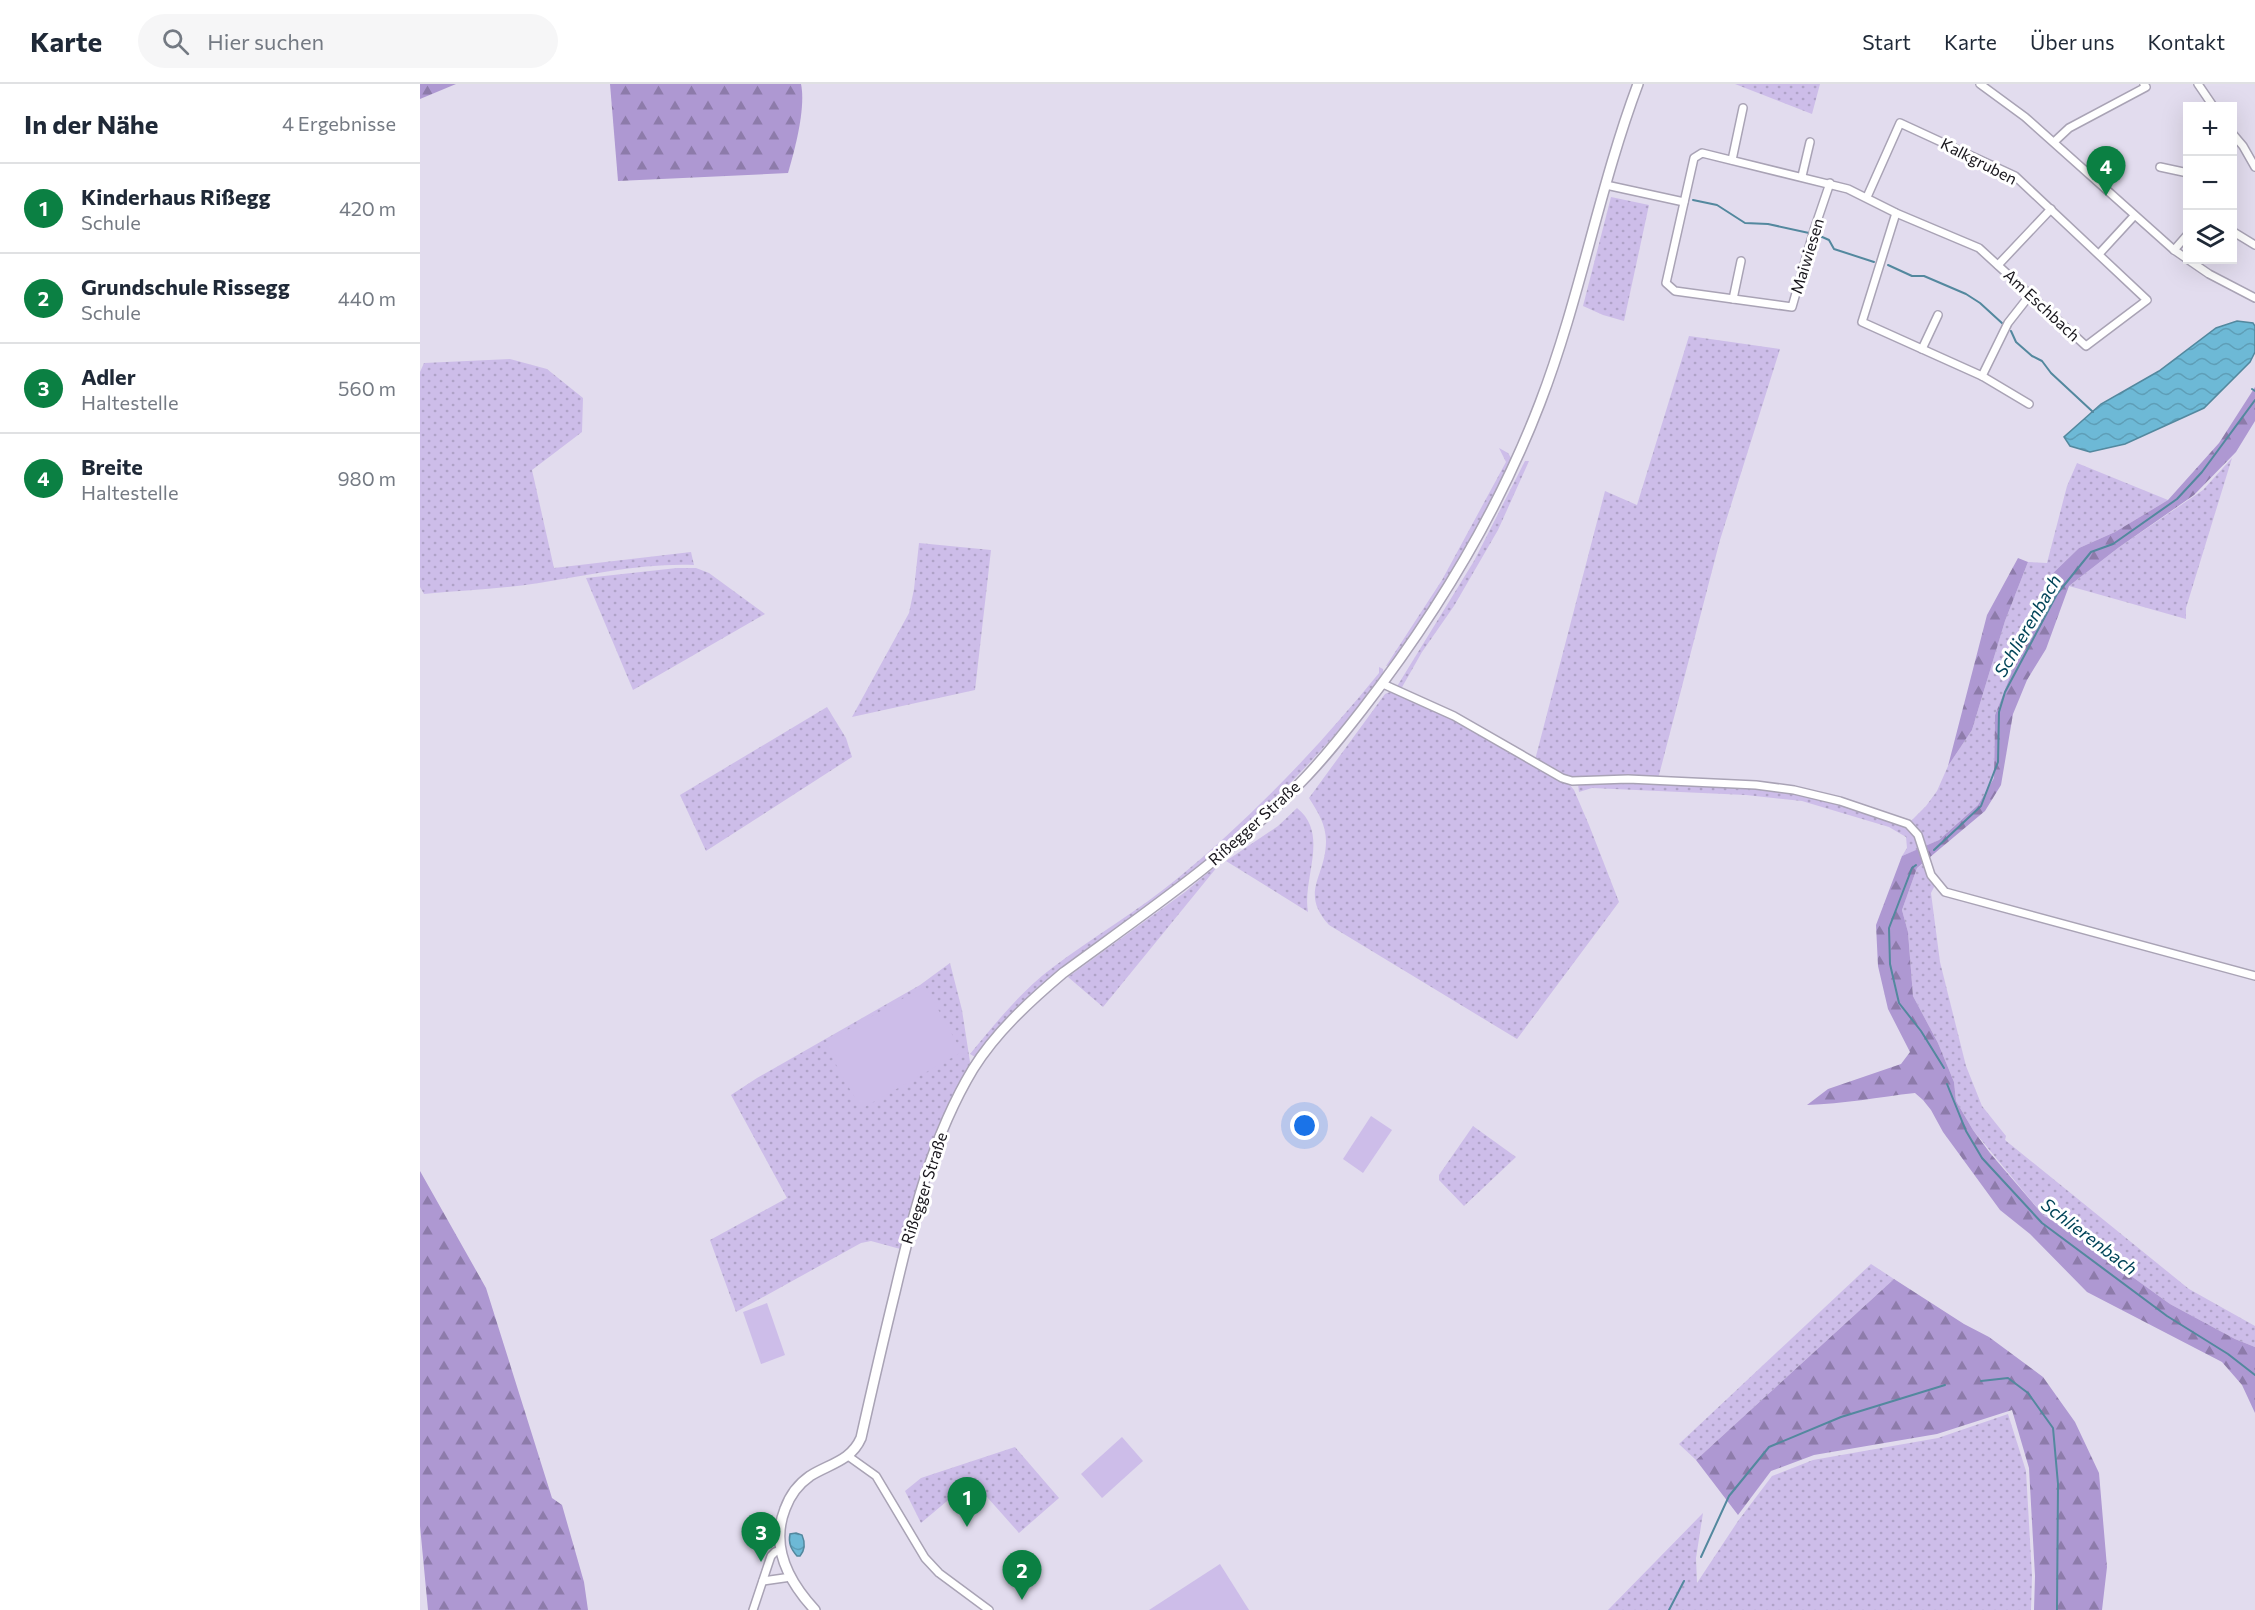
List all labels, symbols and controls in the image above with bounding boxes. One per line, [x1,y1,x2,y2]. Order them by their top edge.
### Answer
search box [138,14,558,68]
text: Karte [30,24,102,58]
icon: search [159,25,192,58]
text: Hier suchen [207,28,324,55]
text: Start [1862,29,1911,54]
text: Karte [1944,29,1997,54]
text: Über uns [2030,29,2114,54]
text: Kontakt [2147,29,2225,54]
map controls [2183,102,2237,264]
button: + [2183,102,2237,156]
text: In der Nähe [24,108,159,139]
text: 4 Ergebnisse [282,111,396,135]
street label: Kalkgruben [1938,133,2020,188]
pin: 4 [2086,147,2126,196]
button: − [2183,156,2237,210]
text: Kinderhaus Rißegg [81,183,271,210]
text: 1 [39,196,48,220]
text: 420 m [339,196,396,220]
text: Schule [81,210,141,234]
button: layers [2183,210,2237,264]
street label: Maiwiesen [1786,216,1827,296]
street label: Am Eschbach [2000,265,2084,345]
text: Grundschule Rissegg [81,273,290,300]
text: 2 [38,286,49,310]
text: 440 m [338,286,396,310]
text: Schule [81,300,141,324]
text: Adler [81,363,136,390]
text: 3 [38,376,49,400]
text: 560 m [338,376,396,400]
text: Haltestelle [81,390,179,414]
text: Breite [81,453,143,480]
text: 4 [37,466,50,490]
text: 980 m [337,466,396,490]
text: Haltestelle [81,480,179,504]
water label: Schlierenbach [1989,570,2065,681]
street label: Rißegger Straße [1204,777,1303,869]
your location [1290,1111,1319,1140]
street label: Rißegger Straße [896,1129,951,1246]
water label: Schlierenbach [2037,1193,2142,1279]
pin: 1 [948,1478,986,1527]
pin: 3 [742,1512,780,1562]
pin: 2 [1002,1550,1042,1600]

